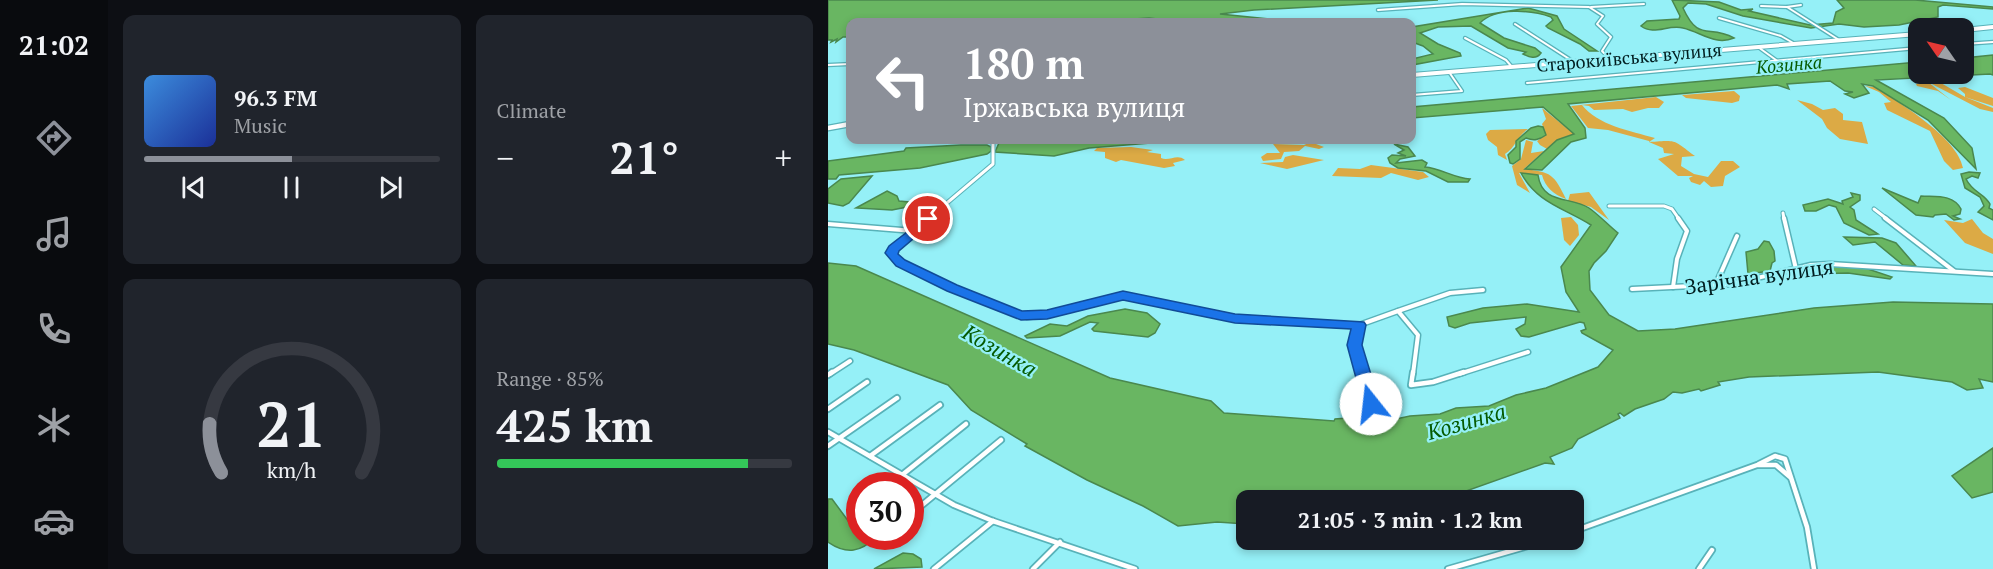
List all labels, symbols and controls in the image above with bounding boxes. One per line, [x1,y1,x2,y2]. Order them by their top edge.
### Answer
north arrow [1908,18,1974,84]
map controls [1908,18,1974,84]
text: 21:02 [19,27,89,63]
text: 180 m [963,35,1084,91]
street label: Старокиївська вулиця [1535,37,1723,77]
icon: left [864,42,942,120]
water label: Козинка [1754,49,1823,79]
text: 96.3 FM [234,83,317,112]
text: Іржавська вулиця [963,89,1185,125]
text: Climate [497,97,566,124]
text: Music [234,112,287,139]
icon: directions [33,117,75,159]
text: 21° [610,127,679,187]
text: − [497,136,514,179]
text: + [774,136,792,179]
icon: previous [177,171,210,204]
icon: pause [275,171,308,204]
icon: next [374,171,407,204]
pin [902,193,953,244]
icon: arrive [911,202,944,235]
icon: music [33,213,75,255]
street label: Зарічна вулиця [1683,252,1835,300]
icon: phone [33,308,75,350]
water label: Козинка [957,317,1042,383]
text: Range · 85% [497,365,604,392]
position arrow [1339,372,1403,436]
text: 21 [256,382,327,465]
text: 425 km [497,395,653,455]
water label: Козинка [1422,396,1509,446]
icon: climate [33,404,75,446]
text: km/h [267,457,317,485]
speed limit sign: 30 [846,472,924,550]
icon: car [33,500,75,542]
text: 21:05 · 3 min · 1.2 km [1298,505,1522,534]

